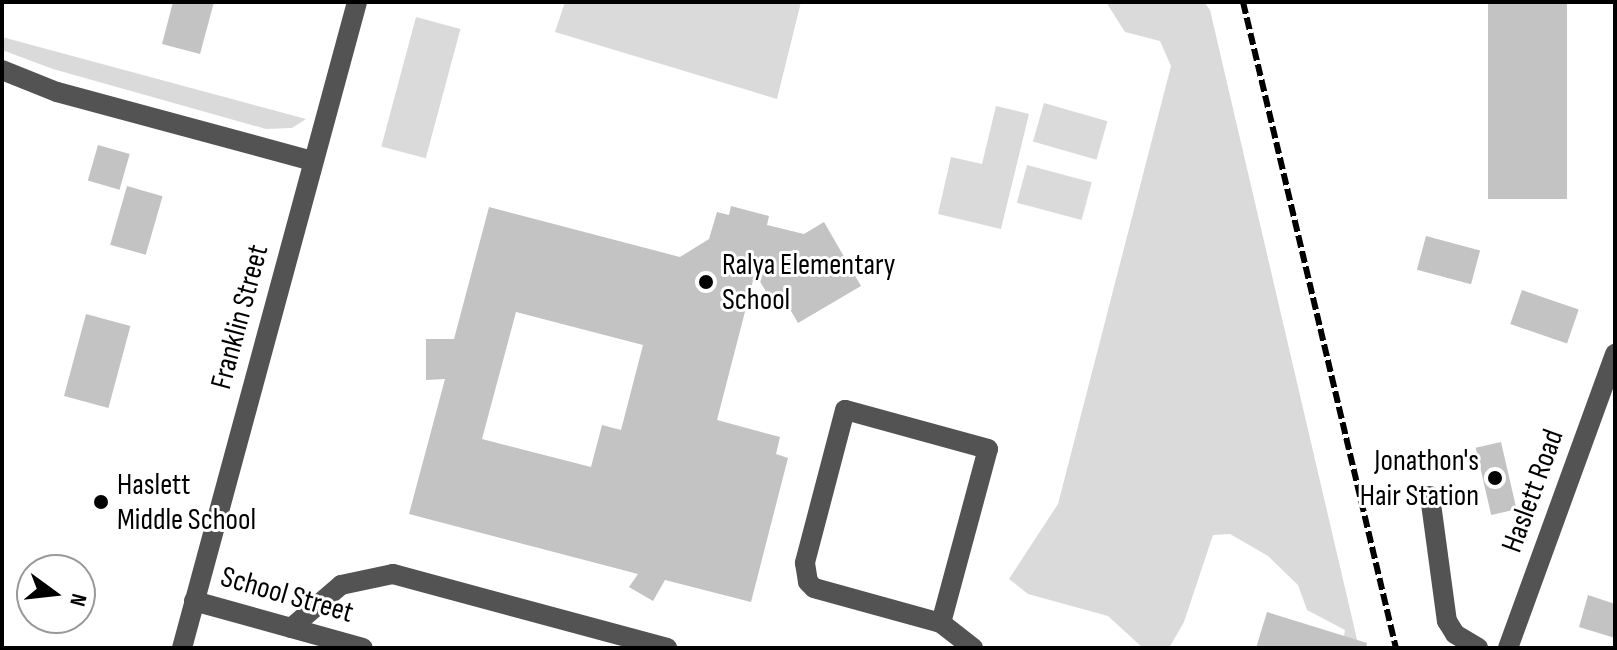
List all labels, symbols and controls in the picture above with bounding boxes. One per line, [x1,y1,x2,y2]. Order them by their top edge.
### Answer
street label: Franklin Street [203,241,277,393]
place label: Ralya Elementary School [722,247,895,318]
marker: Ralya Elementary School [697,273,715,291]
street label: Haslett Road [1494,425,1572,557]
place label: Jonathon's Hair Station [1360,443,1479,514]
place label: Haslett Middle School [117,467,256,538]
marker: Jonathon's Hair Station [1486,469,1504,487]
marker: Haslett Middle School [92,493,110,511]
north arrow [16,554,96,634]
street label: School Street [217,559,357,631]
text: N [63,591,92,609]

